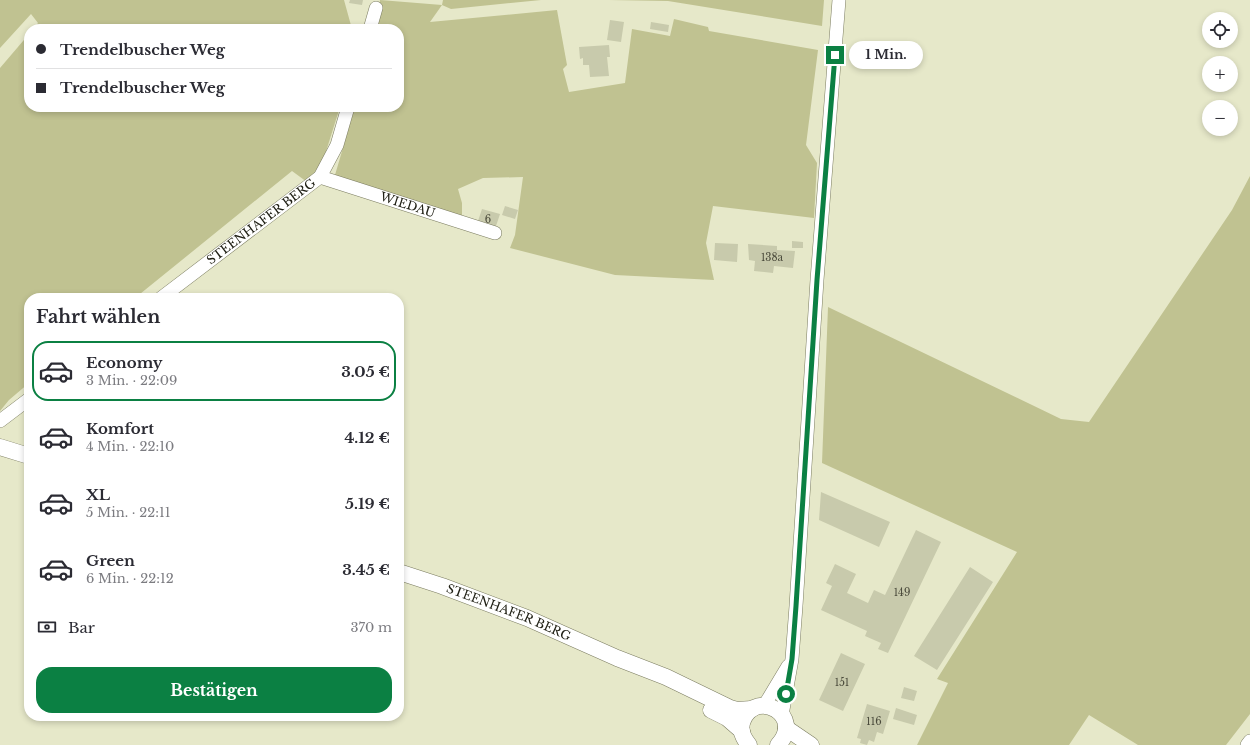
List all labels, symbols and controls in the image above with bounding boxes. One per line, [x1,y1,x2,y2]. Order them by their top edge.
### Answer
map controls [1202,12,1238,136]
button: locate [1202,12,1238,48]
text: Trendelbuscher Weg [60,40,225,59]
callout: 1 Min. [849,41,923,69]
route end [826,46,844,64]
text: 1 Min. [865,46,907,63]
button: + [1202,56,1238,92]
text: Trendelbuscher Weg [60,78,225,97]
button: − [1202,100,1238,136]
street label: STEENHAFER BERG [204,175,319,267]
street label: WIEDAU [377,188,437,220]
house number: 6 [485,213,491,226]
house number: 138a [761,251,784,264]
text: Fahrt wählen [36,306,160,328]
icon: car [38,353,74,389]
text: Economy [86,353,163,372]
text: 3.05 € [341,362,390,381]
text: 3 Min. · 22:09 [86,372,177,389]
icon: car [38,419,74,455]
text: Komfort [86,419,154,438]
text: 4.12 € [344,428,390,447]
text: 4 Min. · 22:10 [86,438,174,455]
icon: car [38,485,74,521]
text: XL [86,485,110,504]
text: 5.19 € [345,494,390,513]
text: 5 Min. · 22:11 [86,504,171,521]
icon: car [38,551,74,587]
text: Green [86,551,135,570]
text: 3.45 € [342,560,390,579]
text: 6 Min. · 22:12 [86,570,174,587]
street label: STEENHAFER BERG [445,580,574,644]
house number: 149 [894,586,910,599]
icon: cash [36,616,58,638]
text: Bar [68,618,95,637]
text: 370 m [351,619,392,636]
button: Bestätigen [36,667,392,713]
house number: 151 [835,676,849,689]
route start [777,685,795,703]
house number: 116 [866,715,882,728]

